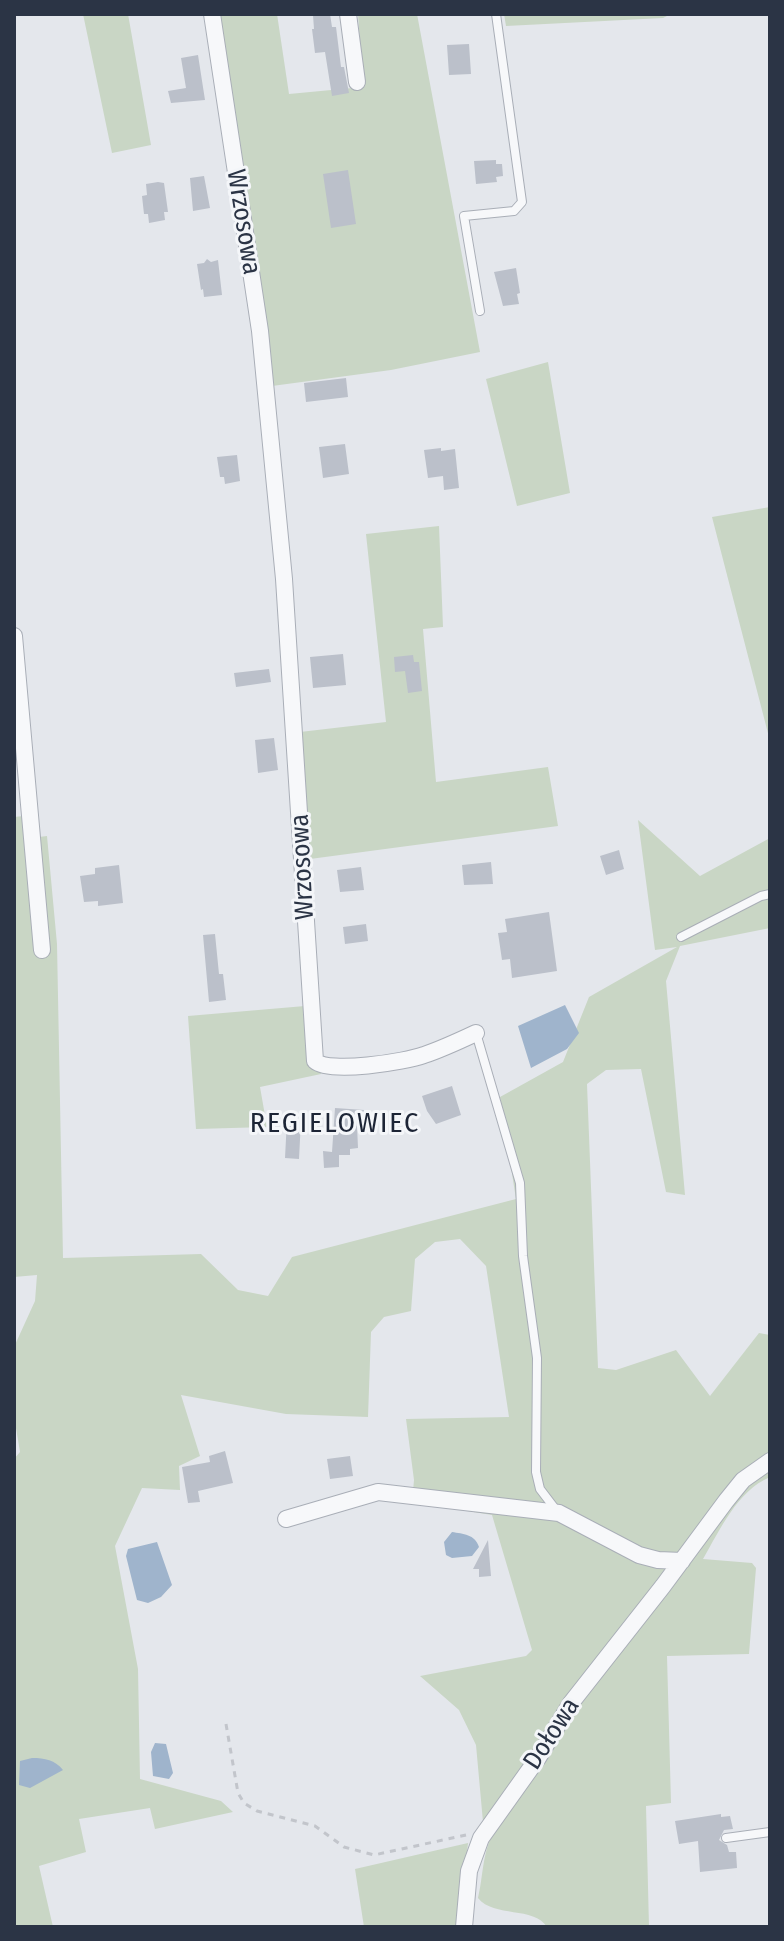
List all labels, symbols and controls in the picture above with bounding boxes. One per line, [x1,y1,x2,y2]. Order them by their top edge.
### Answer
street label: Wrzosowa [219,167,267,277]
street label: Wrzosowa [285,813,321,921]
district label: REGIELOWIEC [250,1107,420,1141]
street label: Dołowa [517,1692,587,1776]

